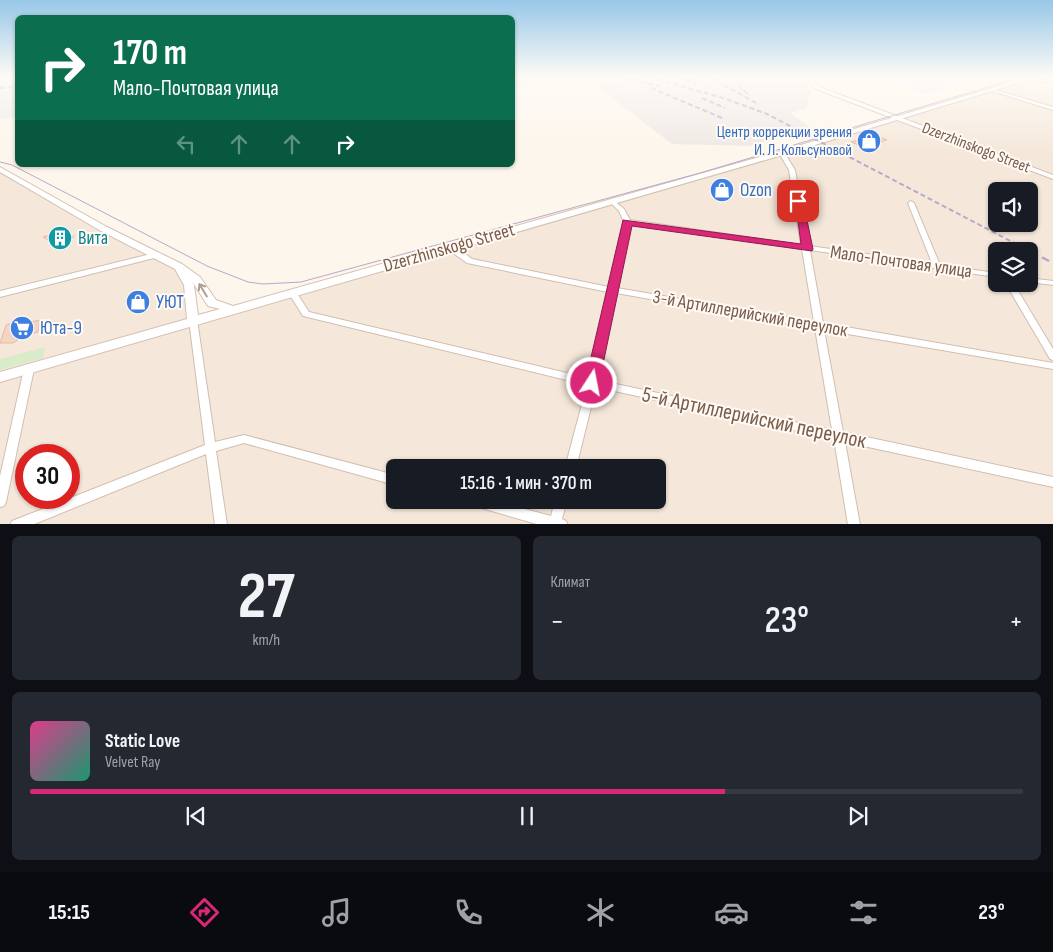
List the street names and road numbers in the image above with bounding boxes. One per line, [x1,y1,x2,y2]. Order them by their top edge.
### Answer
street label: Dzerzhinskogo Street [919,119,1033,177]
street label: Dzerzhinskogo Street [381,218,518,278]
street label: Мало-Почтовая улица [829,241,973,283]
street label: 3-й Артиллерийский переулок [651,286,850,343]
street label: 5-й Артиллерийский переулок [640,381,869,455]

